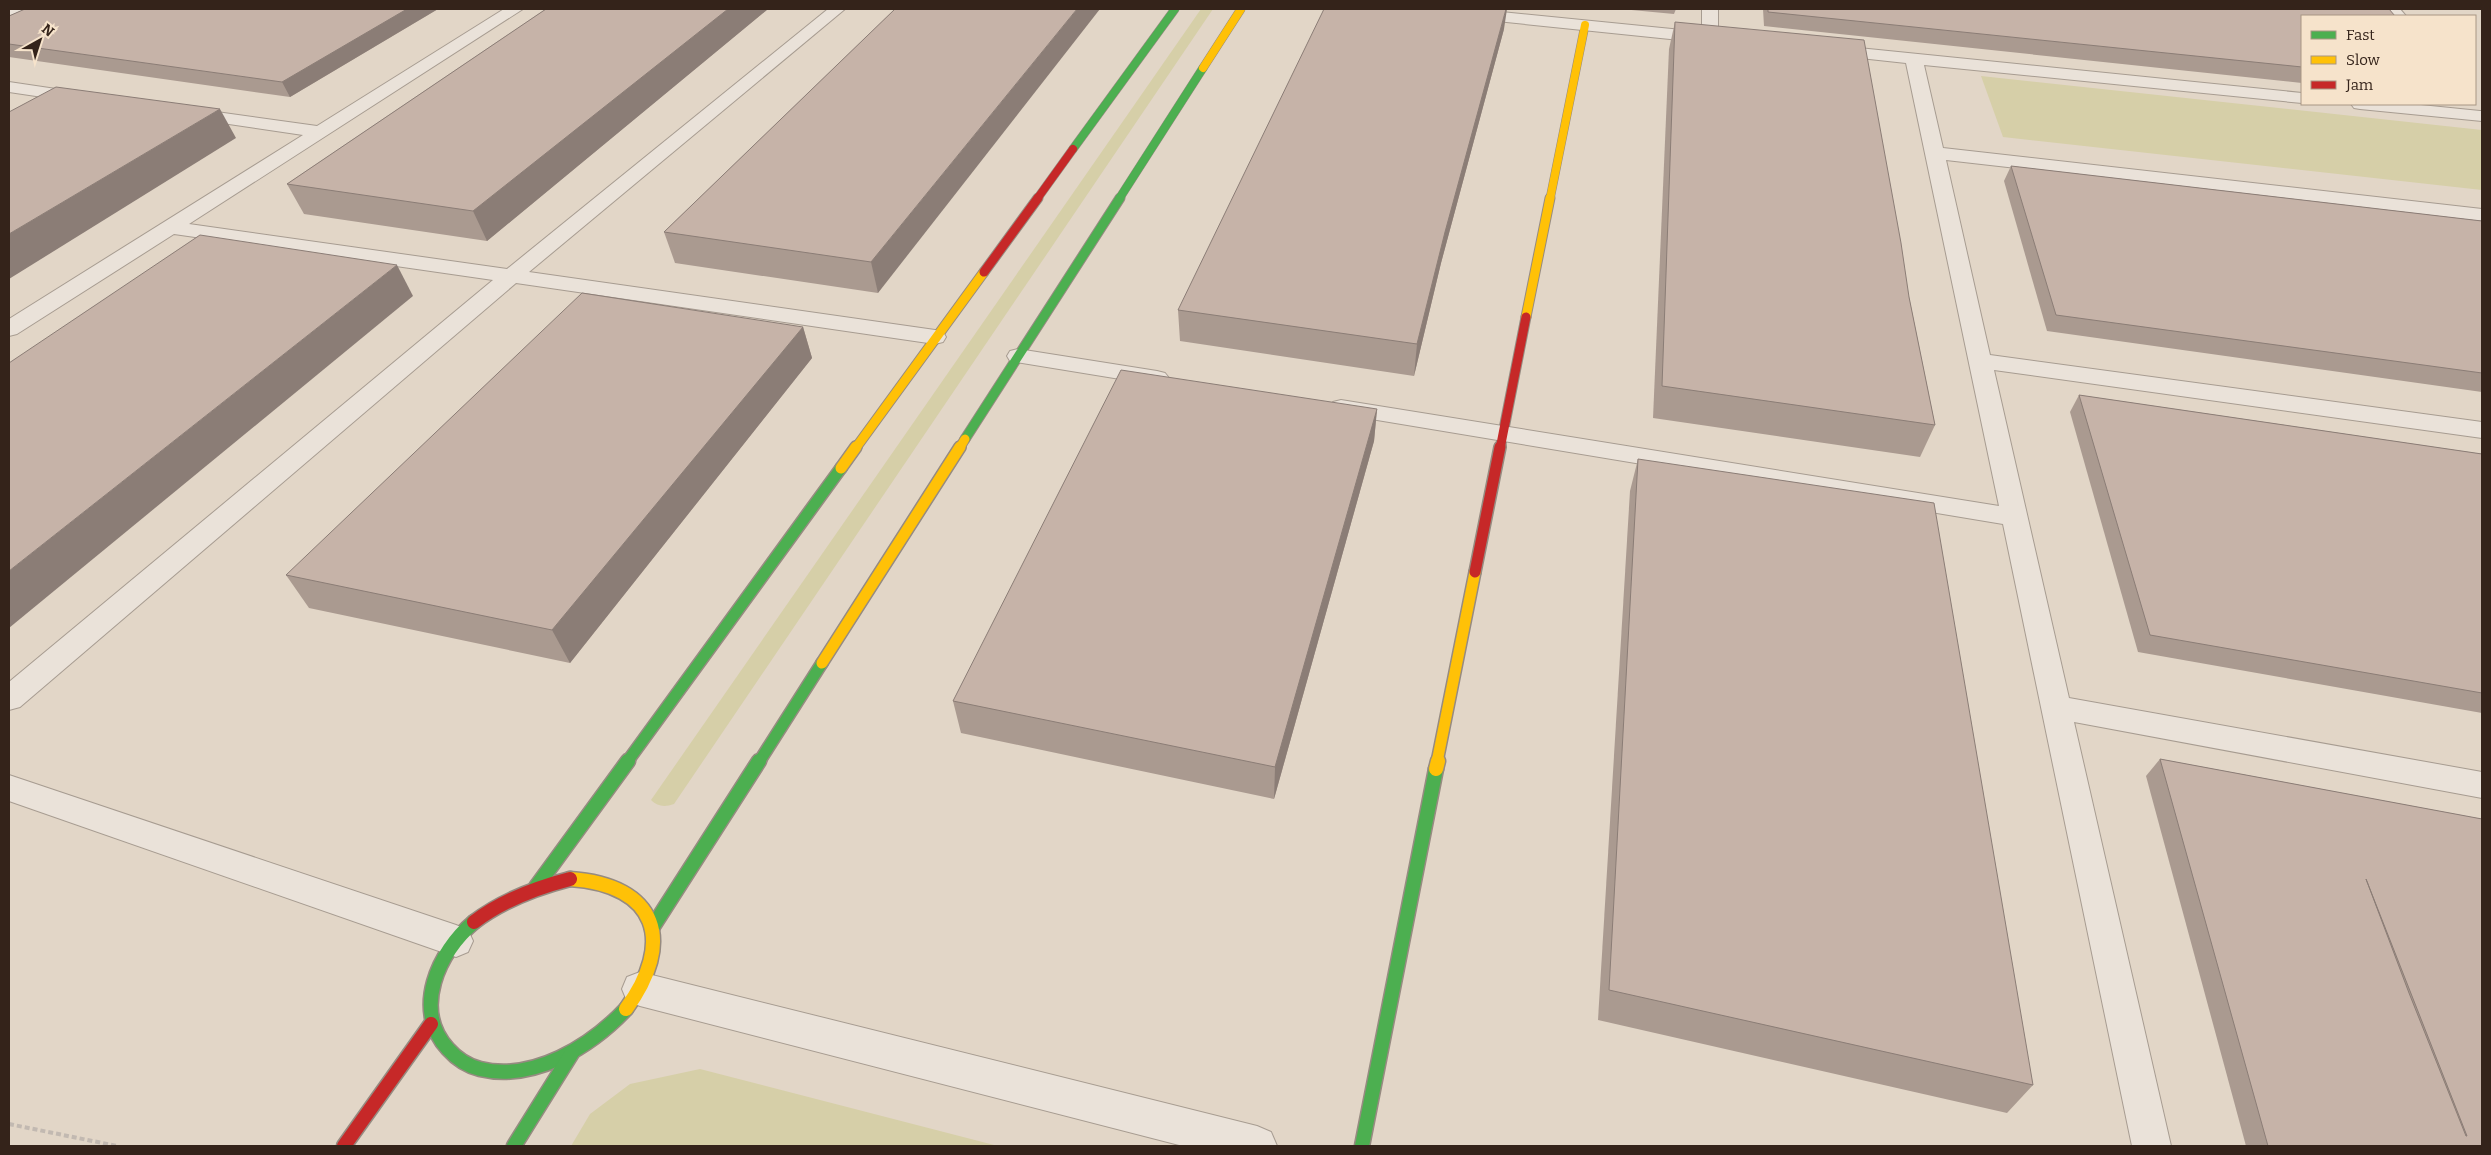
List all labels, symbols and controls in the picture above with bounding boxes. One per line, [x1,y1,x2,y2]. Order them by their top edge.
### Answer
north arrow [15,15,65,65]
legend [2301,15,2476,105]
text: N [38,20,58,40]
text: Fast [2346,26,2375,44]
text: Slow [2346,51,2381,69]
text: Jam [2345,76,2374,94]

